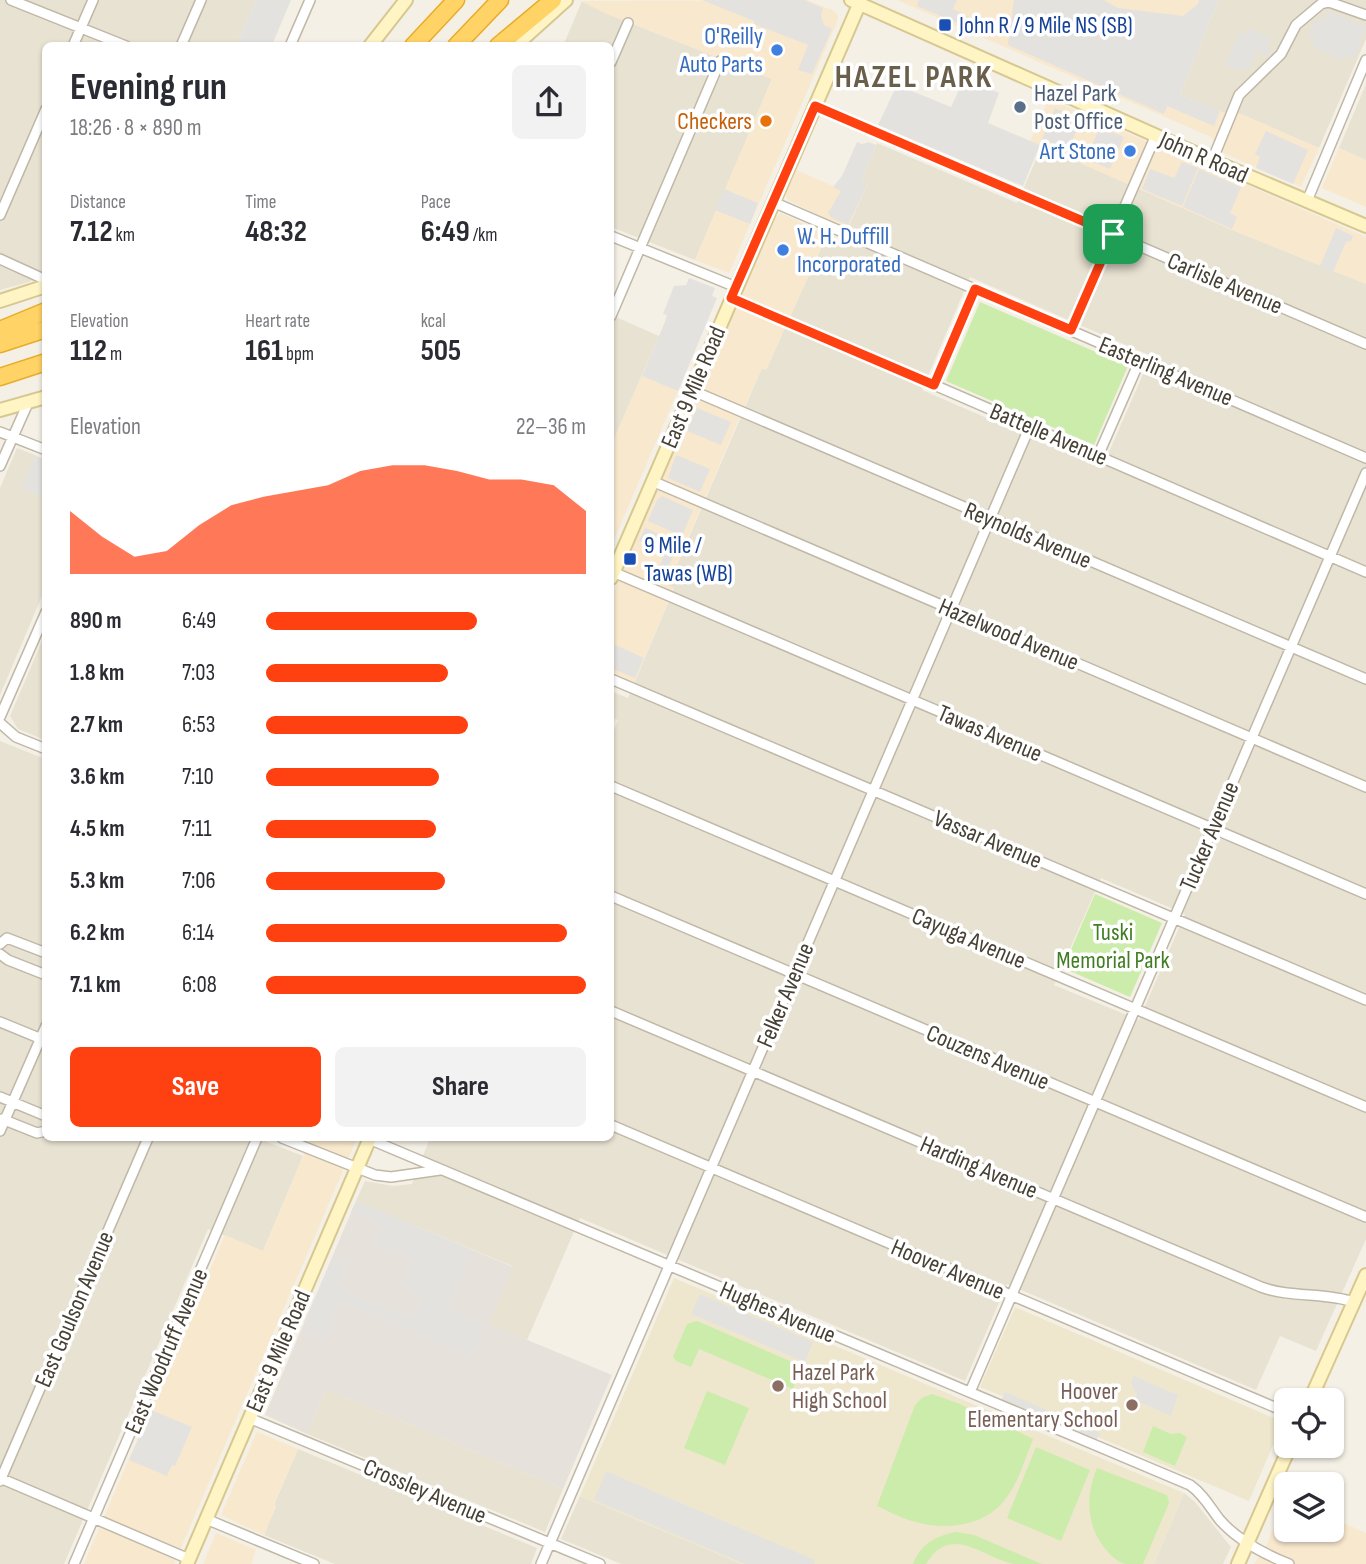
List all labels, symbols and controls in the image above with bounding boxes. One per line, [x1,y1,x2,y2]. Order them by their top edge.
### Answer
place label: John R / 9 Mile NS (SB) [958,11,1133,40]
marker: John R / 9 Mile NS (SB) [937,17,953,33]
place label: O'Reilly Auto Parts [679,22,763,79]
marker: O'Reilly Auto Parts [769,42,785,58]
district label: HAZEL PARK [835,58,993,97]
text: Evening run [70,65,227,110]
button: share [512,65,586,139]
place label: Hazel Park Post Office [1034,79,1123,136]
marker: Hazel Park Post Office [1012,99,1028,115]
place label: Checkers [677,107,752,136]
marker: Checkers [758,113,774,129]
text: 18:26 · 8 × 890 m [70,114,202,142]
street label: John R Road [1154,125,1253,190]
place label: Art Stone [1039,137,1116,166]
marker: Art Stone [1122,143,1138,159]
text: Distance [70,191,126,214]
text: Time [245,191,276,214]
text: Pace [421,191,451,214]
pin [1083,204,1143,264]
text: 7.12 [70,214,113,250]
text: 48:32 [245,214,307,250]
text: 6:49 [421,214,470,250]
icon: arrive [1094,215,1132,253]
place label: W. H. Duffill Incorporated [797,222,901,279]
text: km [113,224,135,247]
text: /km [470,224,497,247]
marker: W. H. Duffill Incorporated [775,242,791,258]
street label: Carlisle Avenue [1163,246,1287,321]
text: Elevation [70,310,129,333]
text: Heart rate [245,310,310,333]
text: kcal [421,310,446,333]
street label: East 9 Mile Road [655,322,732,453]
street label: Easterling Avenue [1094,330,1237,413]
text: 112 [70,333,107,369]
text: 161 [245,333,283,369]
text: 505 [421,333,461,369]
text: m [107,343,122,366]
text: bpm [283,343,314,366]
street label: Battelle Avenue [986,397,1112,472]
text: Elevation [70,413,141,441]
text: 22–36 m [516,413,586,441]
street label: Reynolds Avenue [960,496,1096,575]
place label: 9 Mile / Tawas (WB) [644,531,733,588]
marker: 9 Mile / Tawas (WB) [622,551,638,567]
street label: Hazelwood Avenue [934,592,1083,677]
text: 890 m [70,607,122,635]
text: 6:49 [182,607,216,635]
text: 1.8 km [70,659,124,687]
text: 7:03 [182,659,215,687]
street label: Tawas Avenue [933,698,1046,768]
text: 2.7 km [70,711,123,739]
text: 6:53 [182,711,215,739]
text: 3.6 km [70,763,124,791]
text: 7:10 [182,763,214,791]
street label: Tucker Avenue [1174,777,1245,895]
street label: Vassar Avenue [929,804,1046,875]
text: 4.5 km [70,815,125,843]
text: 7:11 [182,815,212,843]
text: 5.3 km [70,867,124,895]
text: 7:06 [182,867,216,895]
street label: Cayuga Avenue [908,902,1030,975]
park label: Tuski Memorial Park [1056,918,1170,975]
text: 6.2 km [70,919,125,947]
text: 6:14 [182,919,214,947]
street label: Felker Avenue [750,939,820,1052]
text: 7.1 km [70,971,121,999]
text: 6:08 [182,971,217,999]
street label: Couzens Avenue [922,1019,1054,1096]
button: Save [70,1047,321,1127]
button: Share [335,1047,586,1127]
street label: Harding Avenue [916,1130,1042,1205]
street label: East Goulson Avenue [29,1227,120,1391]
street label: Hoover Avenue [887,1233,1009,1306]
street label: East Woodruff Avenue [119,1264,214,1438]
street label: Hughes Avenue [716,1275,840,1350]
street label: East 9 Mile Road [240,1286,317,1417]
place label: Hazel Park High School [792,1358,887,1415]
place label: Hoover Elementary School [967,1377,1118,1434]
marker: Hazel Park High School [770,1378,786,1394]
map controls [1274,1388,1344,1542]
button: locate [1274,1388,1344,1458]
marker: Hoover Elementary School [1124,1397,1140,1413]
street label: Crossley Avenue [359,1453,491,1530]
button: layers [1274,1472,1344,1542]

